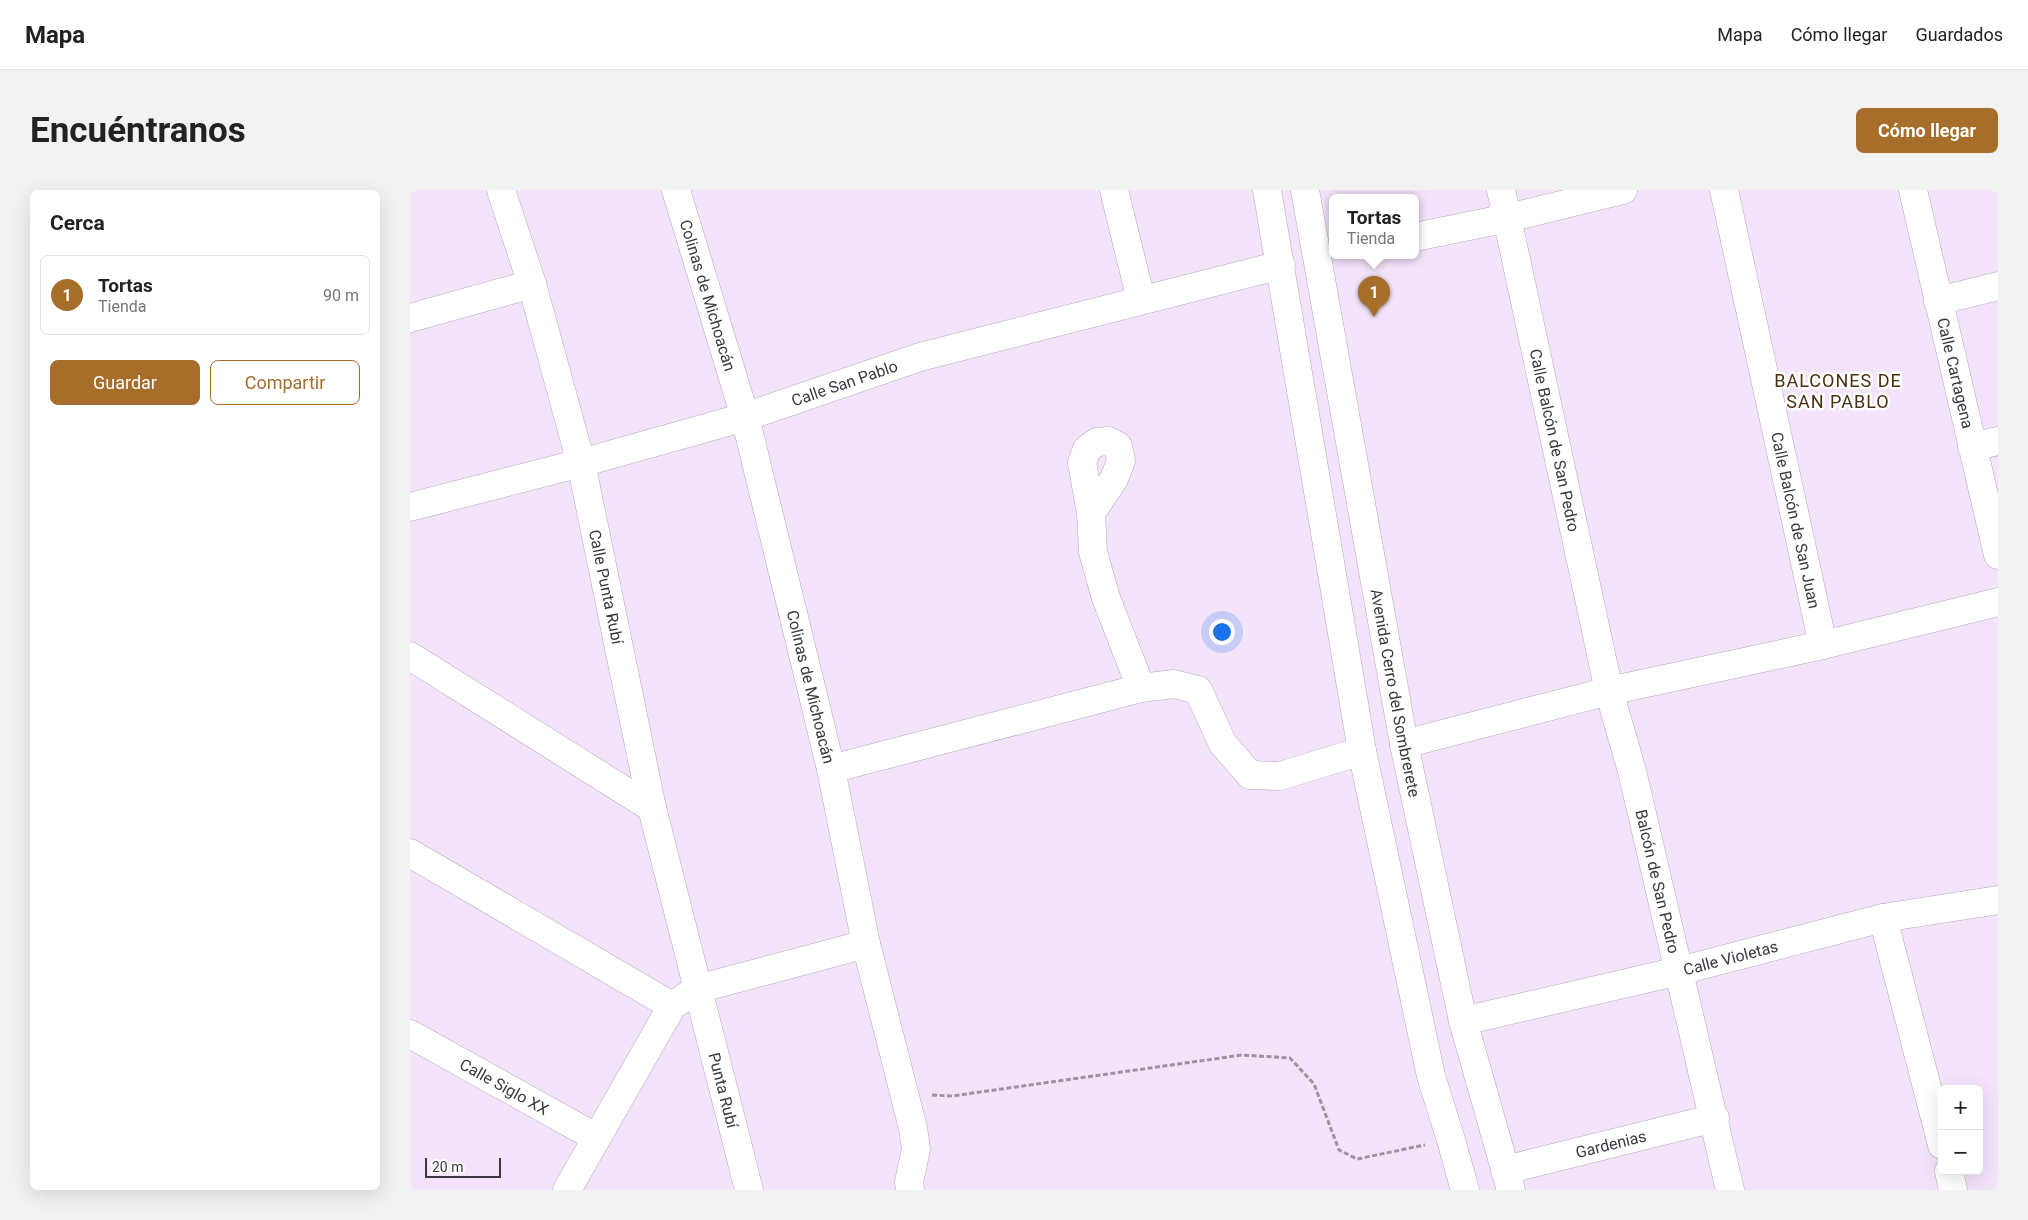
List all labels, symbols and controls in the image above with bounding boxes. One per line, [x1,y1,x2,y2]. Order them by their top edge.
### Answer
text: Mapa [25,21,85,49]
text: Mapa [1717,24,1763,45]
text: Cómo llegar [1791,24,1887,45]
text: Guardados [1915,24,2003,45]
button: Cómo llegar [1856,108,1998,153]
text: Encuéntranos [30,110,246,151]
popup [1329,194,1419,259]
text: Tortas [1347,206,1401,229]
text: Cerca [50,211,105,235]
street label: Colinas de Michoacán [676,217,740,373]
text: Tienda [1347,229,1395,248]
text: Tortas [98,274,153,297]
pin: 1 [1358,276,1390,317]
text: 1 [62,286,72,305]
text: 90 m [323,286,359,305]
text: Tienda [98,297,146,316]
street label: Calle Cartagena [1934,316,1978,430]
street label: Calle Balcón de San Pedro [1526,347,1584,533]
street label: Calle San Pablo [789,356,900,410]
button: Guardar [50,360,200,405]
button: Compartir [210,360,360,405]
district label: BALCONES DE SAN PABLO [1774,370,1902,412]
street label: Calle Balcón de San Juan [1767,430,1824,610]
street label: Calle Punta Rubí [585,528,628,647]
street label: Avenida Cerro del Sombrerete [1367,587,1425,799]
street label: Colinas de Michoacán [783,608,839,766]
your location [1209,619,1235,645]
street label: Balcón de San Pedro [1632,807,1684,955]
street label: Calle Violetas [1681,936,1780,979]
street label: Punta Rubí [705,1050,743,1131]
street label: Calle Siglo XX [457,1054,552,1119]
map controls [1938,1085,1983,1175]
button: + [1938,1085,1983,1130]
street label: Gardenias [1574,1126,1648,1162]
button: − [1938,1130,1983,1175]
scale bar [425,1155,501,1178]
text: 20 m [432,1159,464,1175]

